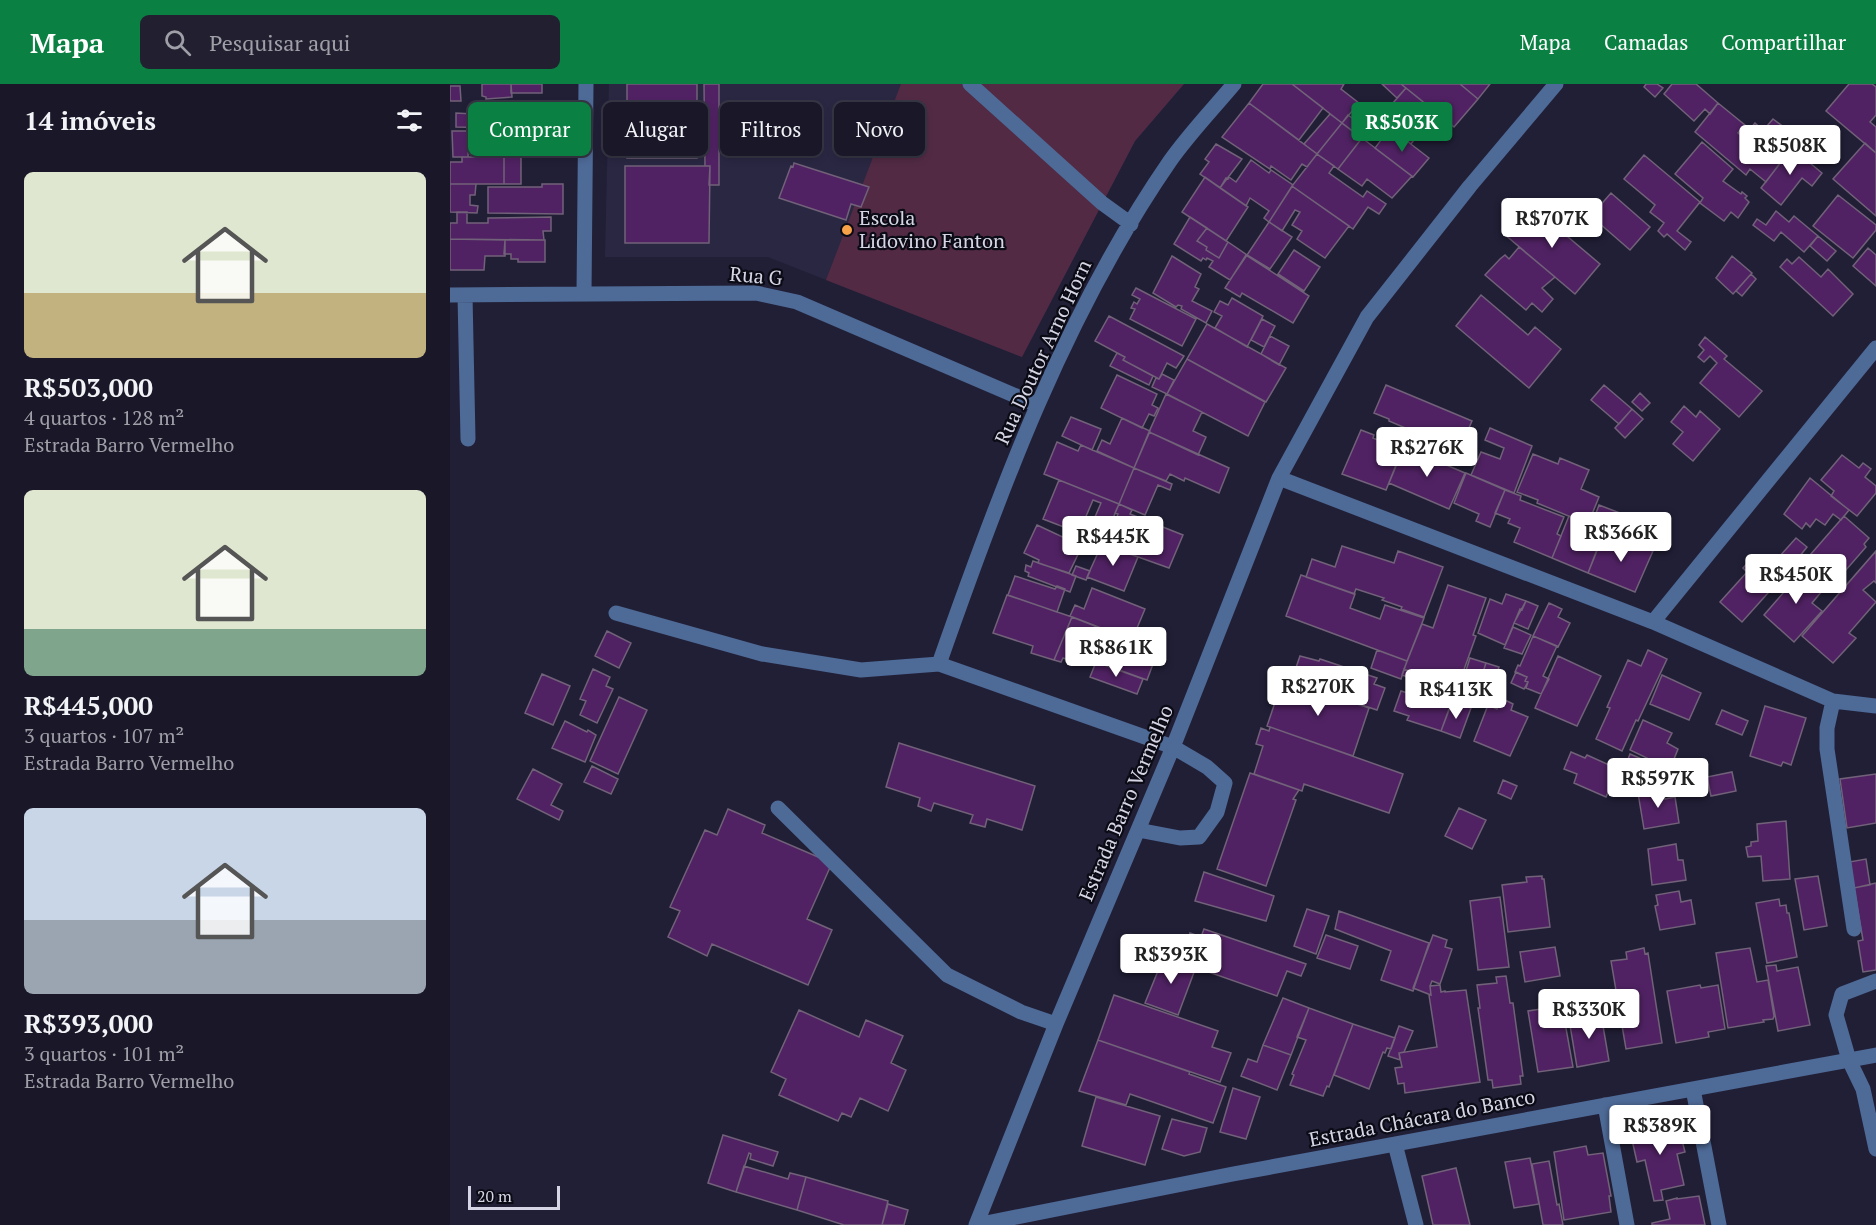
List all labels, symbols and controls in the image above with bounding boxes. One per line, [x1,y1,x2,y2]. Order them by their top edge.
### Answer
search box [140,15,560,69]
text: Mapa [30,24,104,61]
icon: search [161,26,194,59]
text: Pesquisar aqui [209,28,351,57]
text: Mapa [1520,28,1571,56]
text: Camadas [1604,28,1688,56]
text: Compartilhar [1721,28,1846,56]
chip: Comprar [468,102,591,156]
chip: Alugar [603,102,708,156]
chip: Filtros [720,102,822,156]
chip: Novo [834,102,925,156]
pin: R$503K [1353,102,1451,153]
text: 14 imóveis [24,103,156,137]
icon: filters [393,104,426,137]
text: R$503K [1365,108,1439,135]
pin: R$508K [1741,125,1839,176]
text: R$508K [1753,131,1827,158]
pin: R$707K [1503,198,1601,249]
place label: Escola Lidovino Fanton [859,204,1005,254]
text: R$707K [1515,204,1589,231]
icon: home [171,211,279,319]
marker: Escola Lidovino Fanton [840,223,854,237]
street label: Rua Doutor Arno Horn [988,255,1097,449]
street label: Rua G [728,260,784,291]
text: R$503,000 [24,370,153,404]
text: 4 quartos · 128 m² [24,404,184,431]
pin: R$276K [1378,427,1476,478]
text: Estrada Barro Vermelho [24,431,234,458]
text: R$276K [1390,433,1464,460]
pin: R$366K [1572,512,1670,563]
pin: R$445K [1064,516,1162,567]
text: R$366K [1584,518,1658,545]
text: R$445K [1076,522,1150,549]
icon: home [171,529,279,637]
pin: R$450K [1747,554,1845,605]
text: R$450K [1759,560,1833,587]
pin: R$861K [1067,627,1165,678]
text: R$861K [1079,633,1153,660]
pin: R$270K [1269,666,1367,717]
pin: R$413K [1407,669,1505,720]
text: R$270K [1281,672,1355,699]
text: R$413K [1419,675,1493,702]
text: R$445,000 [24,688,153,722]
street label: Estrada Barro Vermelho [1072,701,1179,905]
text: 3 quartos · 107 m² [24,722,184,749]
text: Estrada Barro Vermelho [24,749,234,776]
pin: R$597K [1609,758,1707,809]
text: R$597K [1621,764,1695,791]
icon: home [171,847,279,955]
pin: R$393K [1122,934,1220,985]
text: R$393K [1134,940,1208,967]
pin: R$330K [1540,989,1638,1040]
text: R$330K [1552,995,1626,1022]
text: R$393,000 [24,1006,153,1040]
text: 3 quartos · 101 m² [24,1040,184,1067]
text: Estrada Barro Vermelho [24,1067,234,1094]
street label: Estrada Chácara do Banco [1307,1082,1537,1153]
pin: R$389K [1611,1105,1709,1156]
text: R$389K [1623,1111,1697,1138]
scale bar [468,1183,560,1210]
text: 20 m [477,1185,512,1207]

